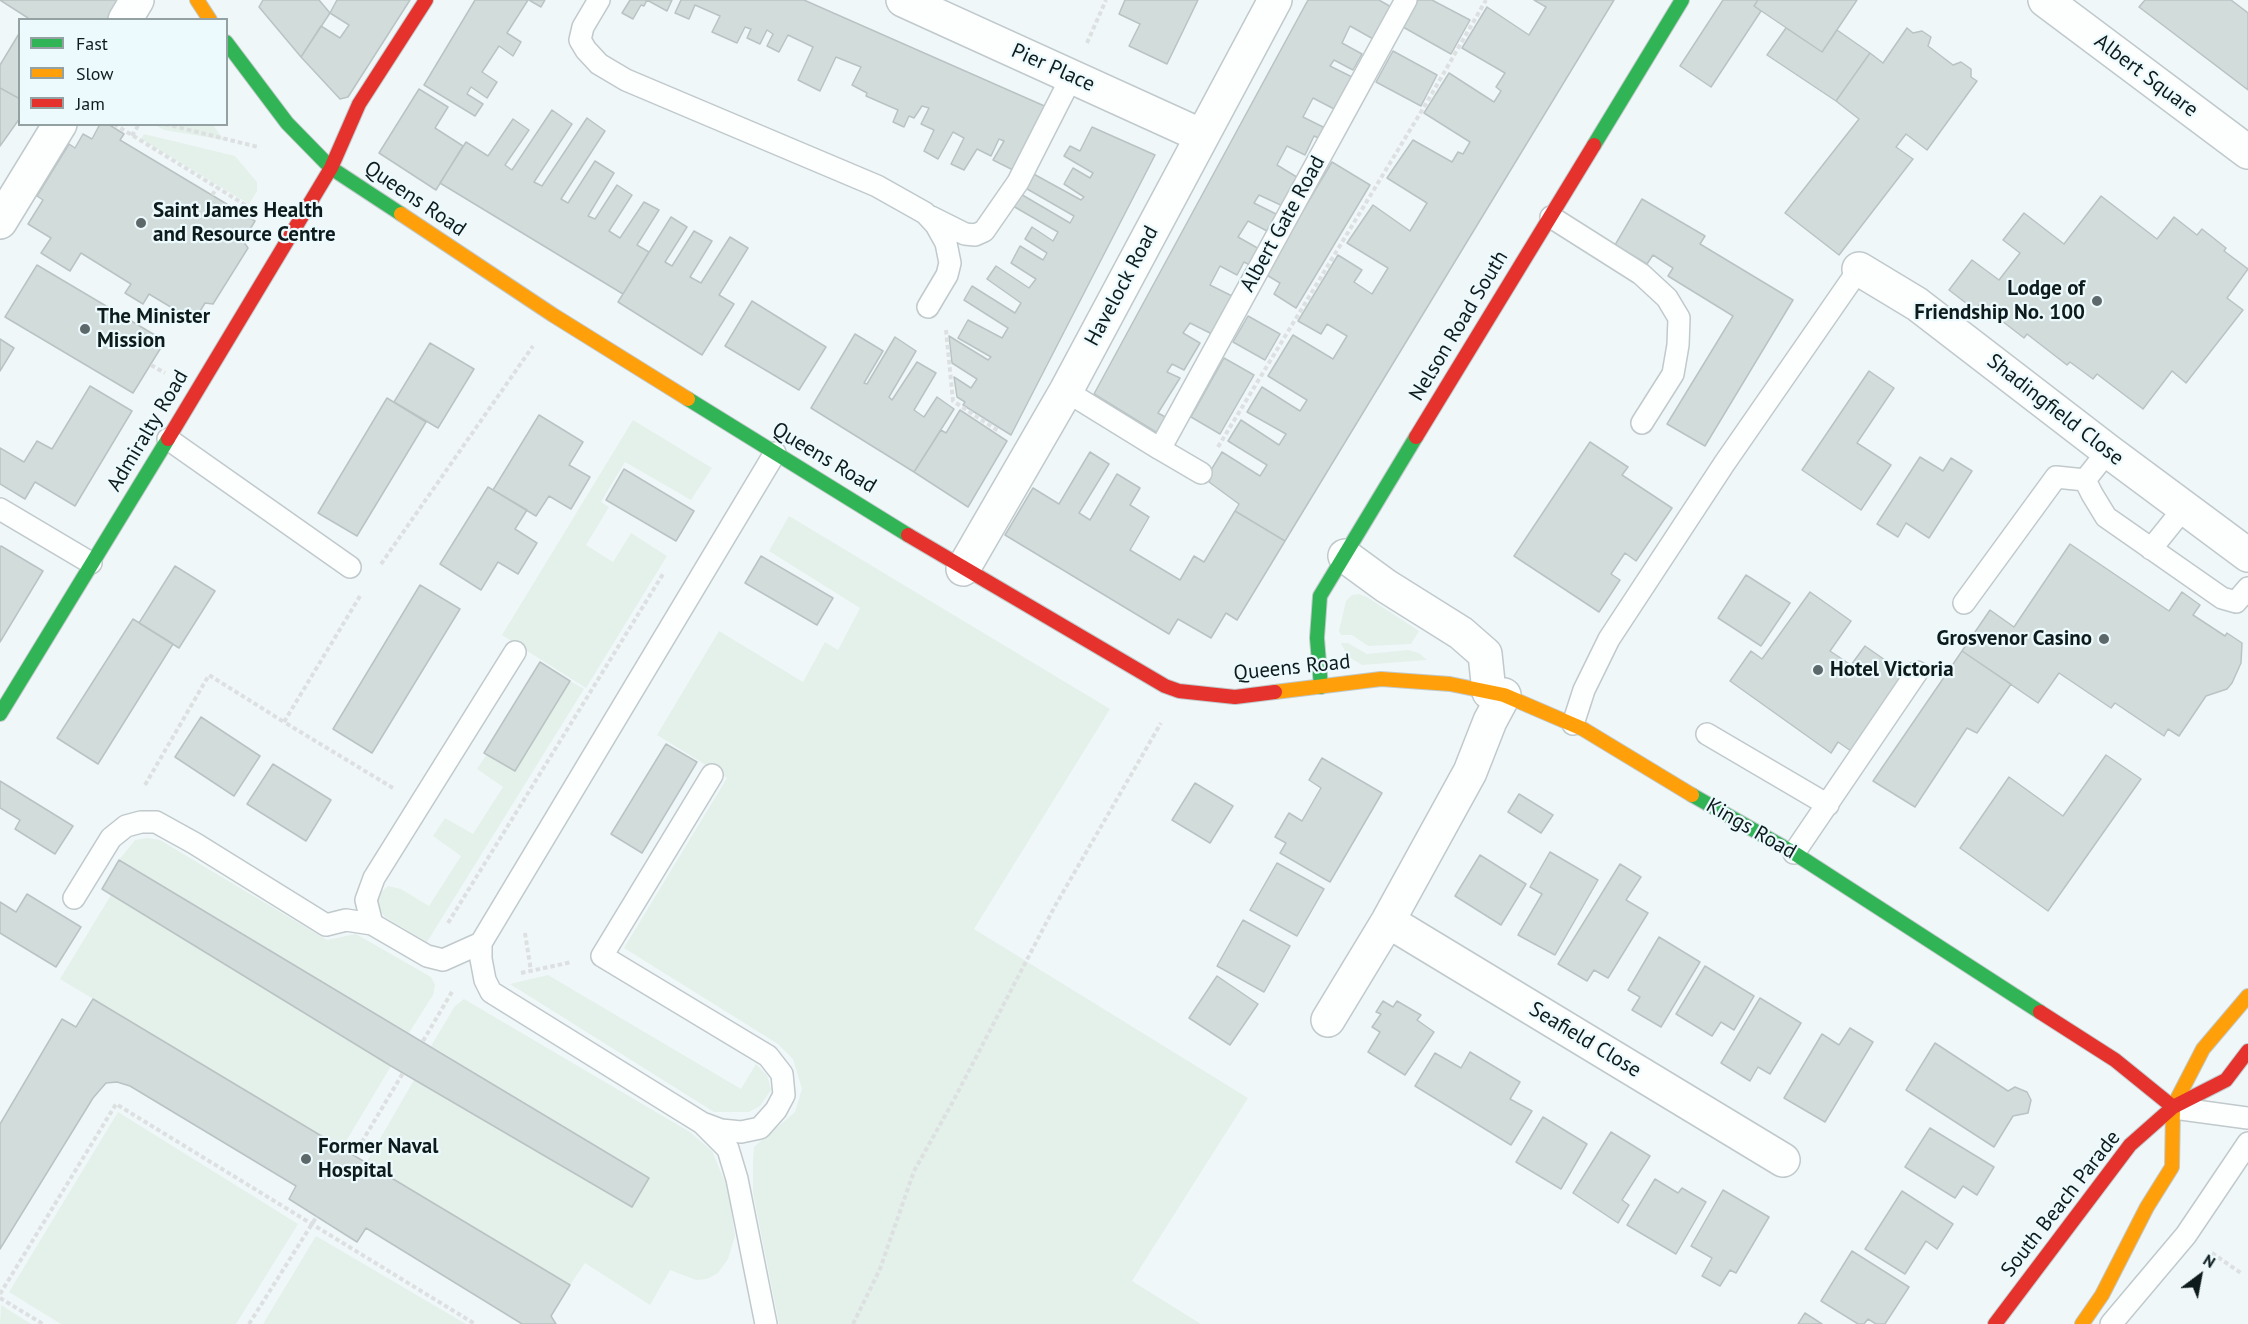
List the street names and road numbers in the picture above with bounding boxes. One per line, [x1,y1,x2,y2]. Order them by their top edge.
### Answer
street label: Albert Square [2089,29,2203,123]
street label: Pier Place [1007,38,1099,98]
street label: Albert Gate Road [1235,152,1331,296]
street label: Queens Road [359,156,471,242]
street label: Havelock Road [1080,222,1164,350]
street label: Nelson Road South [1404,246,1514,406]
street label: Shadingfield Close [1982,349,2128,471]
street label: Admiralty Road [102,366,194,496]
street label: Queens Road [767,417,881,499]
street label: Queens Road [1232,649,1352,687]
street label: Kings Road [1701,793,1801,865]
street label: Seafield Close [1524,997,1646,1083]
street label: South Beach Parade [1996,1126,2126,1282]

